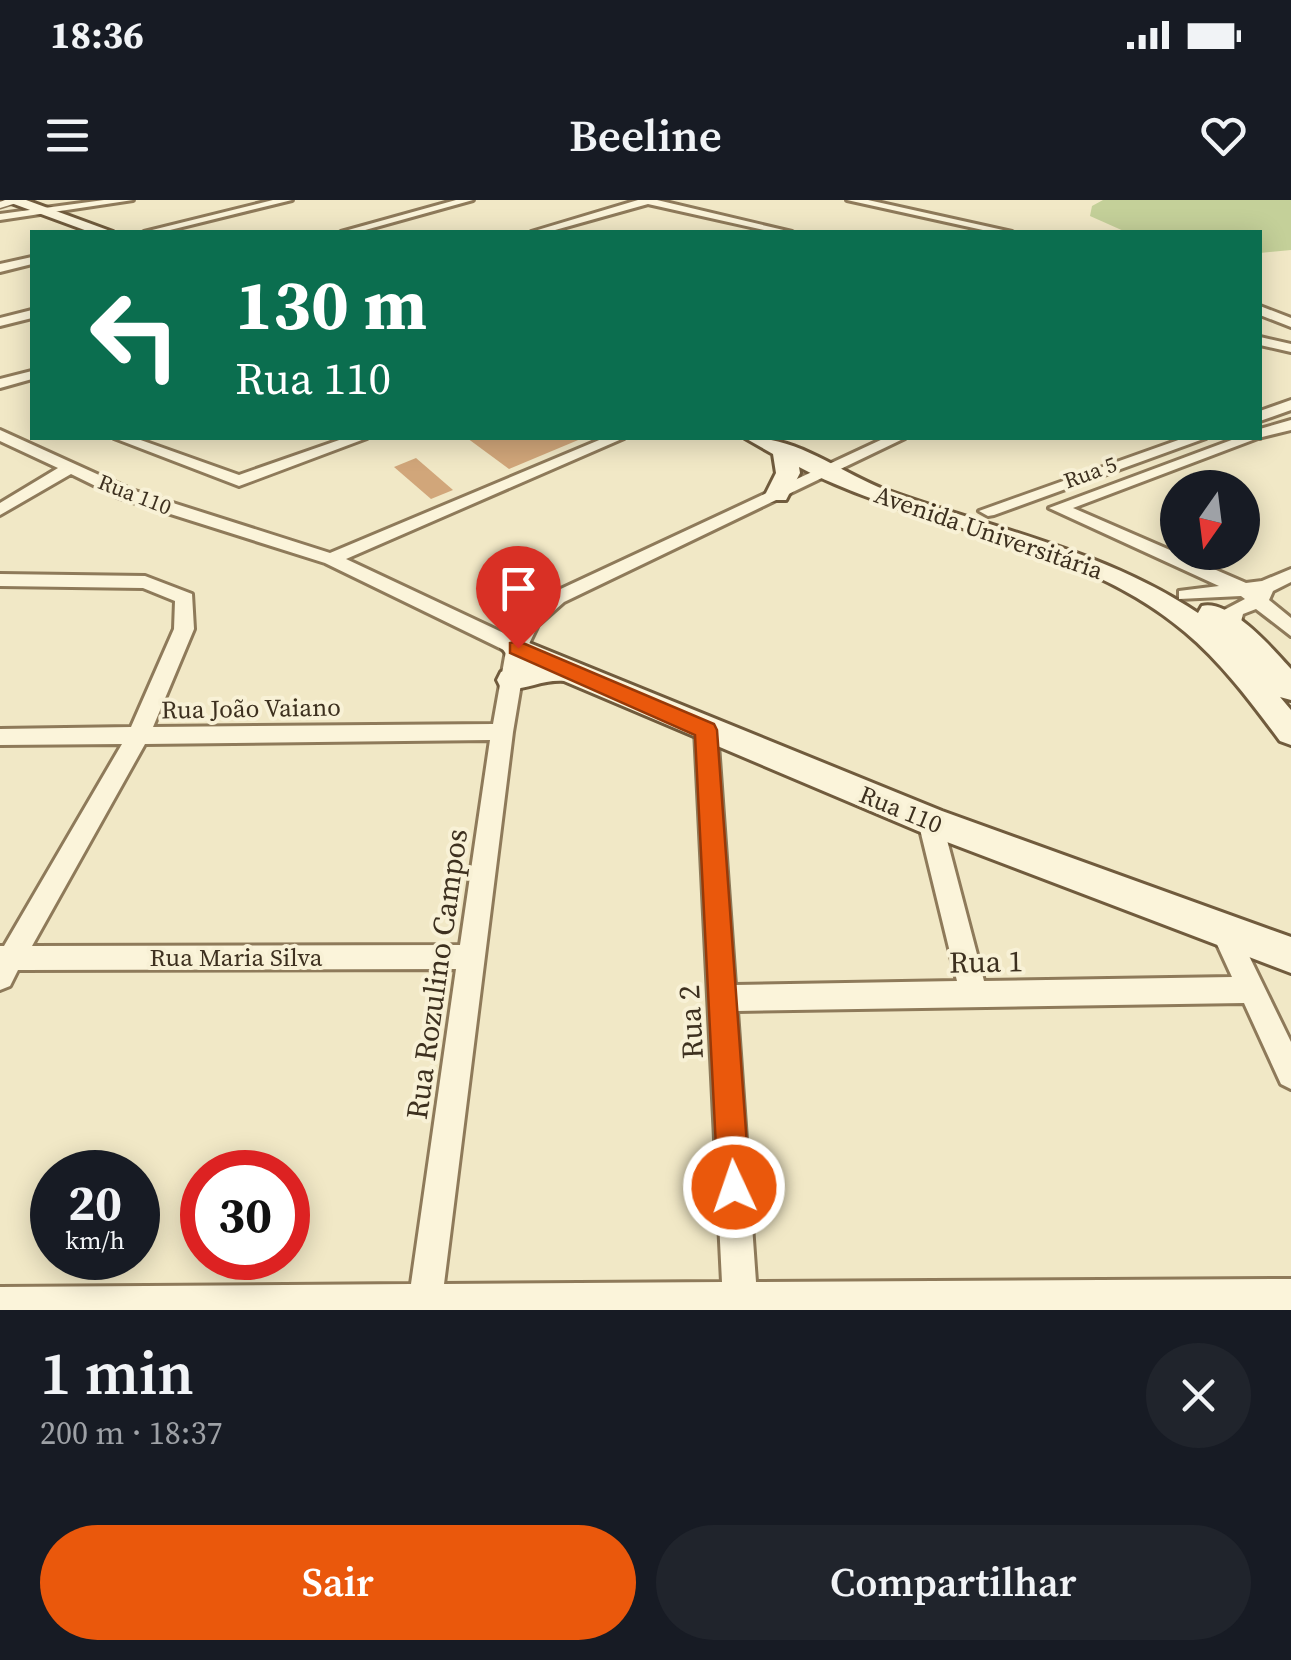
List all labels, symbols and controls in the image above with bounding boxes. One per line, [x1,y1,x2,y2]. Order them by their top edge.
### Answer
text: 18:36 [50,9,144,61]
text: Beeline [569,104,722,166]
icon: menu [40,108,95,163]
icon: heart [1196,108,1251,163]
text: 130 m [235,256,427,352]
icon: left [70,270,200,400]
text: Rua 110 [235,347,391,409]
street label: Rua 5 [1059,449,1121,495]
street label: Rua 110 [94,466,176,522]
north arrow [1160,470,1260,570]
map controls [1160,470,1260,570]
street label: Avenida Universitária [870,477,1108,587]
pin [476,546,561,649]
icon: arrive [491,561,546,616]
street label: Rua João Vaiano [161,689,341,727]
street label: Rua 110 [854,777,948,841]
street label: Rua Rozulino Campos [396,826,477,1122]
street label: Rua Maria Silva [150,940,323,974]
street label: Rua 1 [949,940,1023,983]
street label: Rua 2 [668,984,713,1060]
position arrow [682,1135,786,1239]
speed limit sign: 30 [180,1150,310,1280]
text: 20 [68,1168,122,1237]
text: km/h [65,1223,125,1257]
text: 1 min [40,1332,194,1414]
button: close [1146,1343,1251,1448]
text: 200 m · 18:37 [40,1411,222,1455]
button: Sair [40,1525,636,1640]
button: Compartilhar [656,1525,1251,1640]

